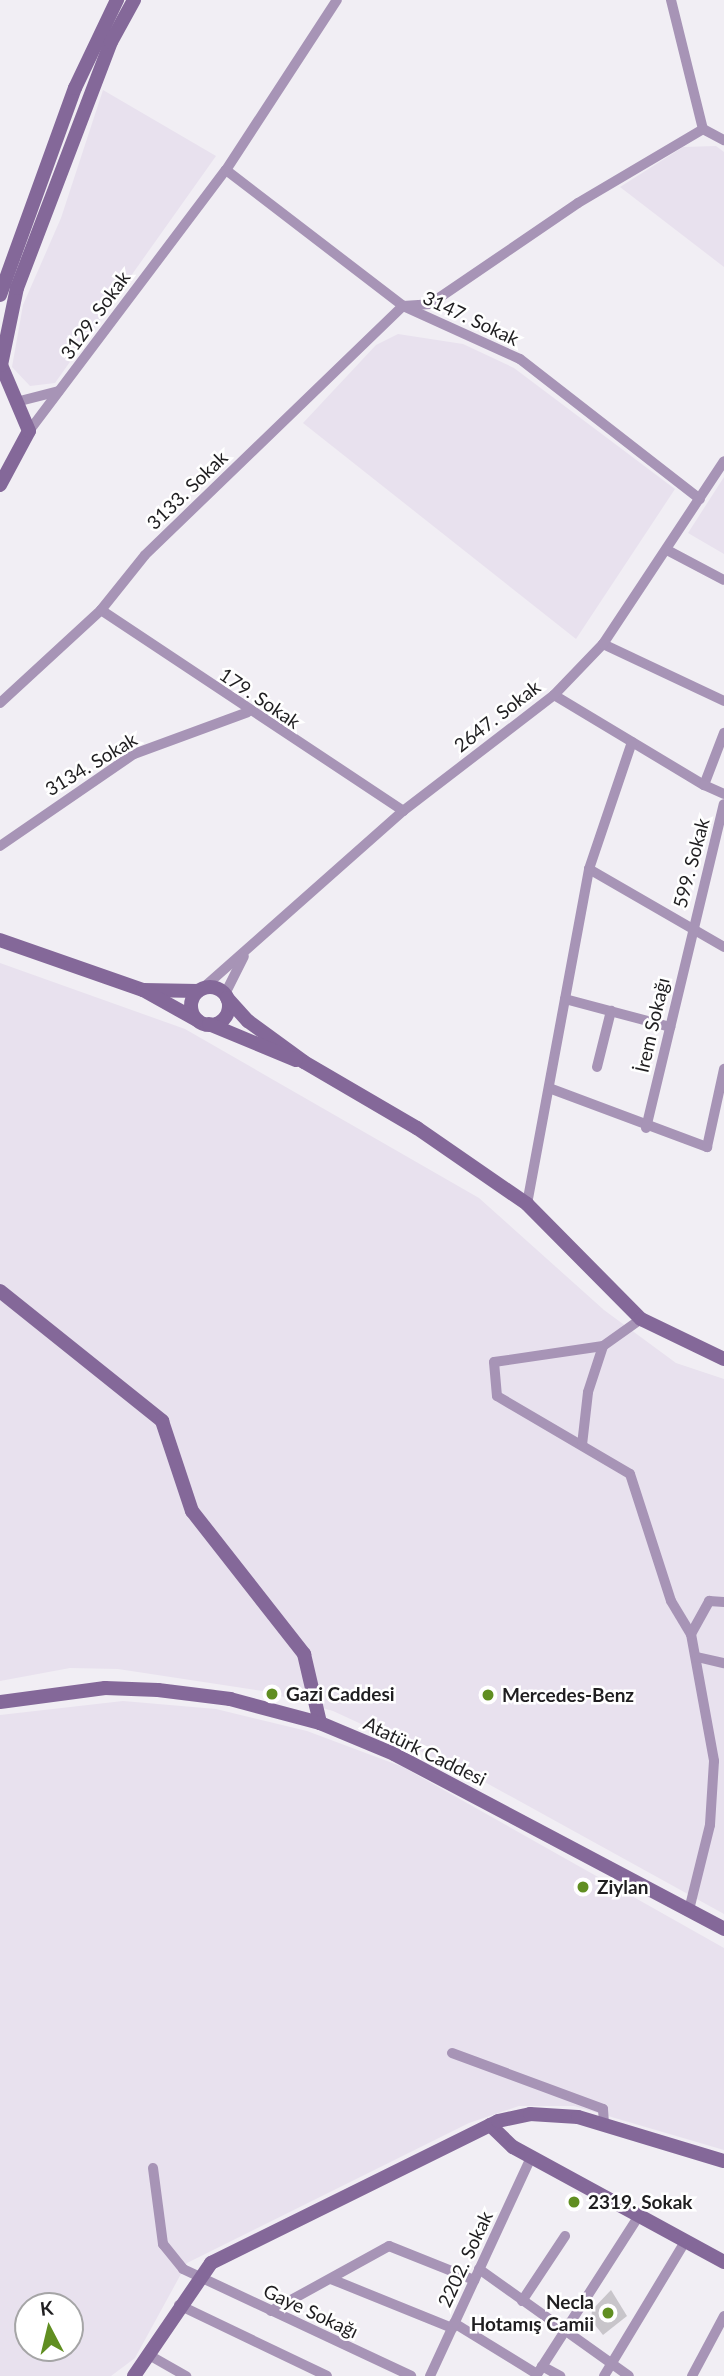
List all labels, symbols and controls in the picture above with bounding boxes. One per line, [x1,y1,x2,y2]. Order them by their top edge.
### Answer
street label: 3129. Sokak [55,267,135,363]
street label: 3147. Sokak [419,286,523,350]
street label: 3133. Sokak [142,446,232,534]
street label: 179. Sokak [215,663,305,733]
street label: 2647. Sokak [449,675,545,757]
street label: 3134. Sokak [41,728,141,800]
street label: 599. Sokak [668,816,714,910]
street label: İrem Sokağı [630,975,674,1075]
place label: Gazi Caddesi [286,1683,395,1705]
place label: Mercedes-Benz [502,1684,634,1706]
marker: Gazi Caddesi [264,1686,280,1702]
marker: Mercedes-Benz [480,1687,496,1703]
street label: Atatürk Caddesi [360,1711,490,1791]
place label: Ziylan [597,1876,648,1898]
marker: Ziylan [575,1879,591,1895]
place label: 2319. Sokak [588,2191,692,2213]
marker: 2319. Sokak [566,2194,582,2210]
street label: 2202. Sokak [433,2207,497,2311]
street label: Gaye Sokağı [260,2279,362,2343]
place label: Necla Hotamış Camii [471,2291,594,2335]
north arrow [14,2292,84,2362]
text: K [39,2295,54,2320]
marker: Necla Hotamış Camii [600,2305,616,2321]

